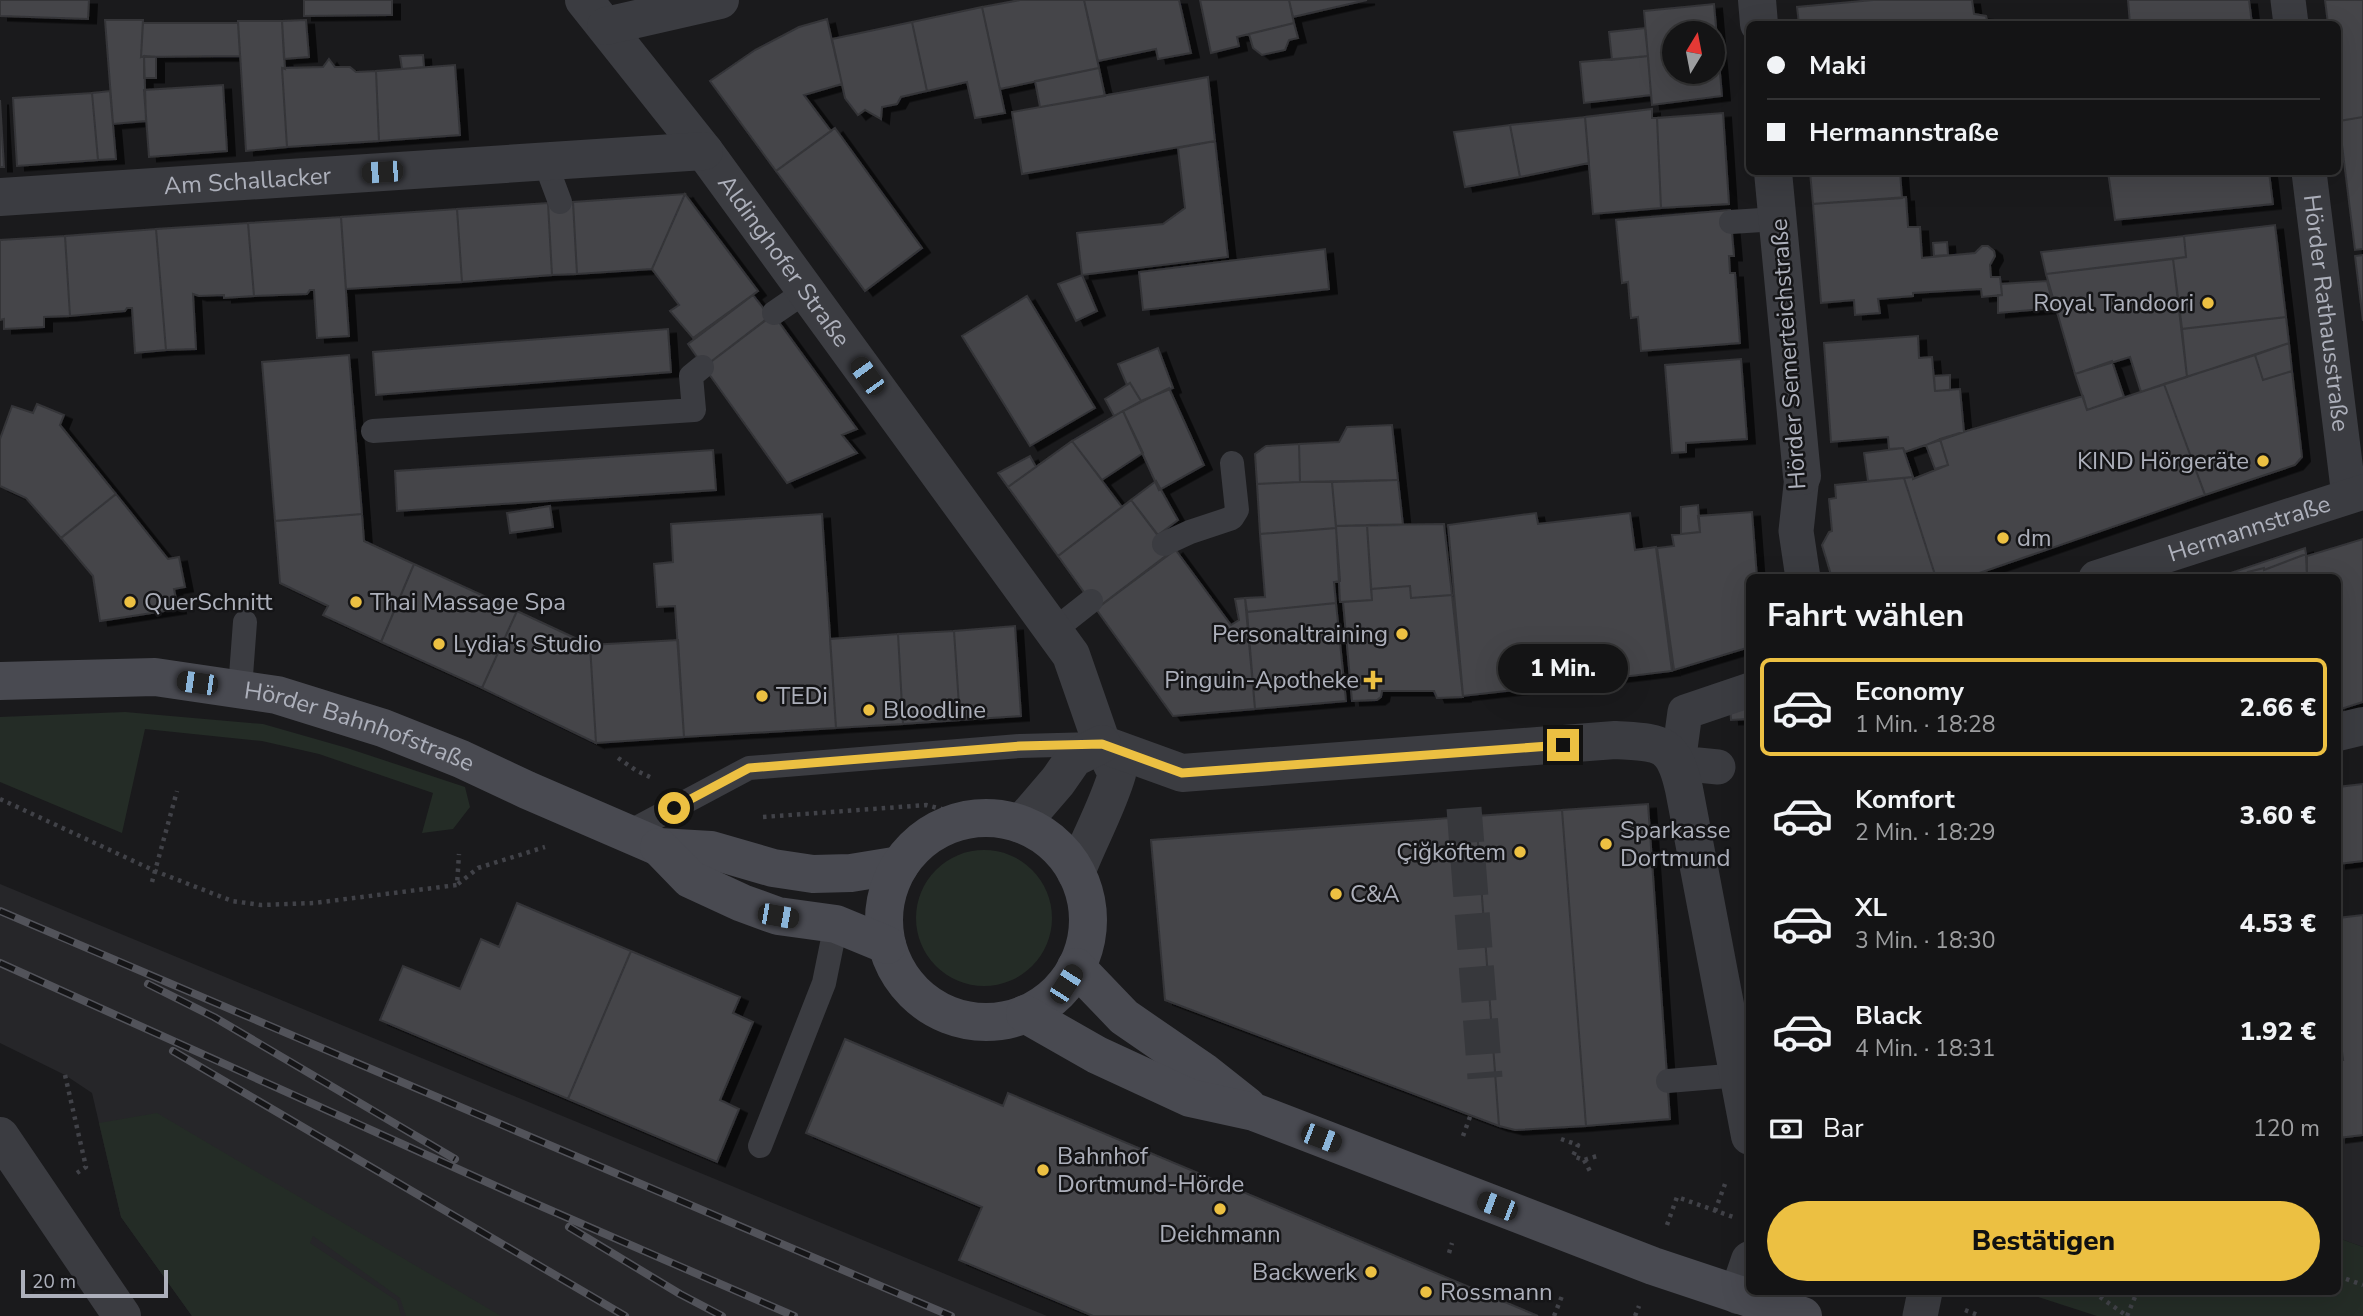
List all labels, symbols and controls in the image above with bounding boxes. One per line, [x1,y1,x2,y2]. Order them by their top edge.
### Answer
north arrow [1662,21,1726,84]
map controls [1662,21,1725,84]
text: Maki [1809,48,1866,83]
text: Hermannstraße [1809,115,1999,150]
street label: Am Schallacker [163,159,333,202]
car [361,160,404,184]
street label: Aldinghofer Straße [711,168,858,354]
street label: Hörder Rathausstraße [2296,192,2357,433]
street label: Hörder Semerteichstraße [1763,217,1813,491]
place label: Royal Tandoori [2033,287,2194,319]
marker: Royal Tandoori [2200,295,2216,311]
car [847,353,888,399]
place label: KIND Hörgeräte [2077,445,2249,477]
marker: KIND Hörgeräte [2255,453,2271,469]
street label: Hermannstraße [2164,488,2334,570]
place label: dm [2017,522,2052,554]
marker: dm [1995,530,2011,546]
place label: QuerSchnitt [144,586,273,618]
place label: Thai Massage Spa [370,586,566,618]
marker: QuerSchnitt [122,594,138,610]
marker: Thai Massage Spa [348,594,364,610]
text: Fahrt wählen [1767,594,1964,637]
place label: Personaltraining [1212,618,1388,650]
marker: Personaltraining [1394,626,1410,642]
place label: Lydia's Studio [453,628,602,660]
marker: Lydia's Studio [431,636,447,652]
callout: 1 Min. [1498,644,1628,692]
text: 1 Min. [1530,653,1596,684]
place label: Pinguin-Apotheke [1164,664,1359,696]
car [175,670,220,696]
marker: Pinguin-Apotheke [1365,672,1381,688]
street label: Hörder Bahnhofstraße [242,674,480,779]
text: Economy [1855,674,1964,709]
icon: car [1771,676,1834,739]
place label: TEDi [776,680,828,712]
marker: TEDi [754,688,770,704]
text: 2.66 € [2240,690,2316,725]
place label: Bloodline [883,694,986,726]
marker: Bloodline [861,702,877,718]
text: 1 Min. · 18:28 [1855,709,1996,740]
route end [1547,729,1579,761]
text: Komfort [1855,782,1955,817]
icon: car [1771,784,1834,847]
route start [658,792,690,824]
text: 3.60 € [2240,798,2316,833]
place label: Sparkasse Dortmund [1620,814,1731,874]
text: 2 Min. · 18:29 [1855,817,1996,848]
place label: Çiğköftem [1396,836,1506,868]
marker: Sparkasse Dortmund [1598,836,1614,852]
marker: Çiğköftem [1512,844,1528,860]
place label: C&A [1350,878,1400,910]
marker: C&A [1328,886,1344,902]
text: XL [1855,890,1887,925]
icon: car [1771,892,1834,955]
car [756,902,801,930]
text: 4.53 € [2240,906,2316,941]
text: 3 Min. · 18:30 [1855,925,1996,956]
car [1046,961,1087,1007]
text: Black [1855,998,1922,1033]
icon: car [1771,1000,1834,1063]
text: 1.92 € [2240,1014,2316,1049]
text: 4 Min. · 18:31 [1855,1033,1996,1064]
icon: cash [1767,1110,1805,1148]
text: Bar [1823,1111,1864,1146]
text: 120 m [2253,1113,2320,1144]
car [1298,1121,1345,1155]
place label: Bahnhof Dortmund-Hörde [1057,1140,1244,1200]
marker: Bahnhof Dortmund-Hörde [1035,1162,1051,1178]
car [1474,1189,1521,1223]
marker: Deichmann [1212,1201,1228,1217]
button: Bestätigen [1767,1201,2320,1281]
place label: Deichmann [1159,1218,1281,1250]
place label: Backwerk [1252,1256,1358,1288]
marker: Backwerk [1363,1264,1379,1280]
scale bar [21,1267,168,1299]
text: 20 m [32,1269,76,1295]
place label: Rossmann [1440,1276,1553,1308]
marker: Rossmann [1418,1284,1434,1300]

